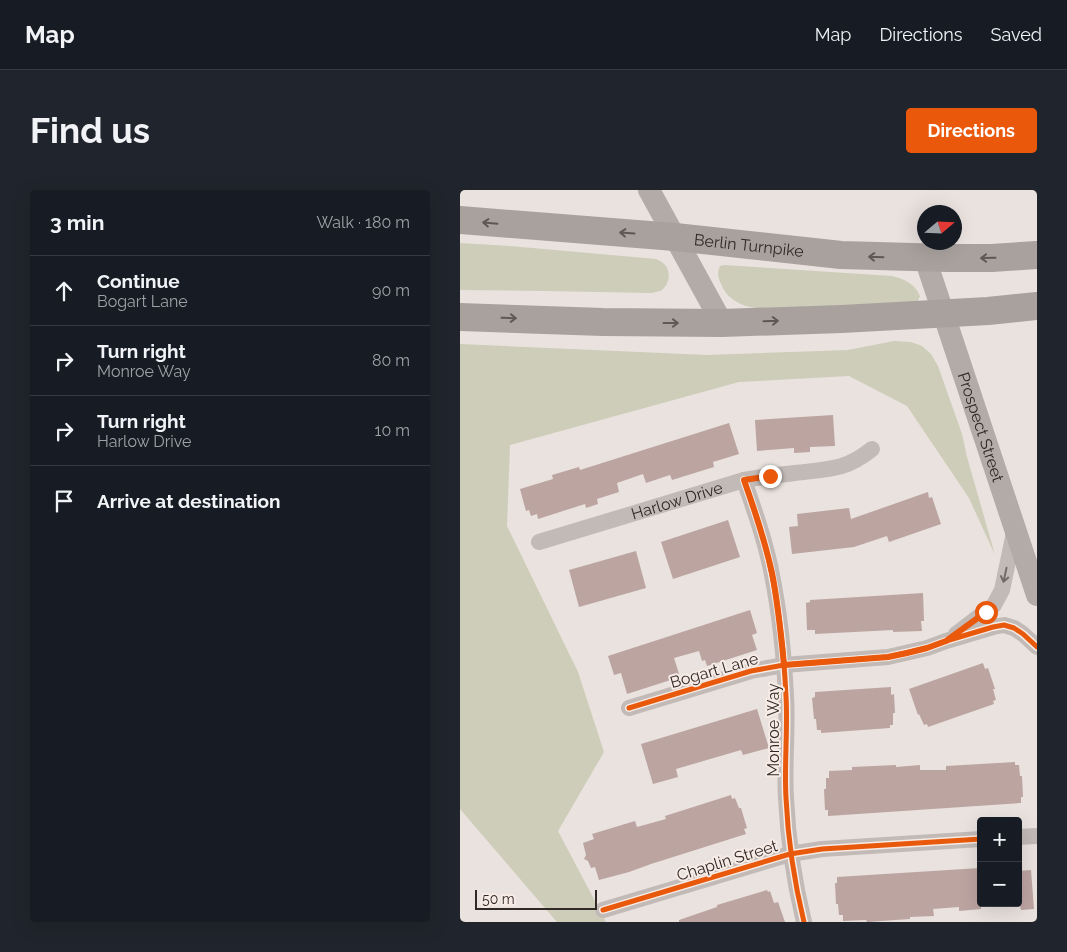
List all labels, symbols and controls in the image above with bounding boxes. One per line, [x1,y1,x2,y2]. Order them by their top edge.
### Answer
text: Map [25,20,75,49]
text: Map [815,24,851,45]
text: Directions [879,24,963,45]
text: Saved [991,24,1042,45]
button: Directions [906,108,1037,153]
text: Find us [30,110,150,151]
north arrow [917,205,962,250]
text: 3 min [50,210,104,235]
text: Walk · 180 m [316,213,410,232]
one-way arrow [482,218,498,227]
one-way arrow [619,229,635,238]
street label: Berlin Turnpike [693,230,805,261]
one-way arrow [869,252,885,261]
one-way arrow [981,253,997,263]
text: Continue [97,270,180,292]
icon: ahead [50,277,78,305]
text: 90 m [372,281,410,300]
text: Bogart Lane [97,292,188,311]
one-way arrow [500,314,516,323]
one-way arrow [762,316,779,326]
one-way arrow [662,318,679,328]
text: Turn right [97,340,186,362]
icon: right [50,347,78,375]
text: 80 m [372,351,410,370]
text: Monroe Way [97,362,191,381]
street label: Prospect Street [954,370,1008,485]
text: Turn right [97,410,186,432]
icon: right [50,417,78,445]
text: 10 m [375,421,410,440]
text: Harlow Drive [97,432,191,451]
route end [759,465,782,488]
street label: Harlow Drive [629,478,725,524]
icon: arrive [50,487,78,515]
text: Arrive at destination [97,490,281,512]
one-way arrow [999,567,1009,583]
route start [975,601,998,624]
street label: Bogart Lane [668,649,760,692]
street label: Monroe Way [764,683,783,777]
map controls [977,817,1022,907]
button: + [977,817,1022,862]
street label: Chaplin Street [674,836,780,885]
button: − [977,862,1022,907]
scale bar [475,887,598,910]
text: 50 m [482,891,515,907]

